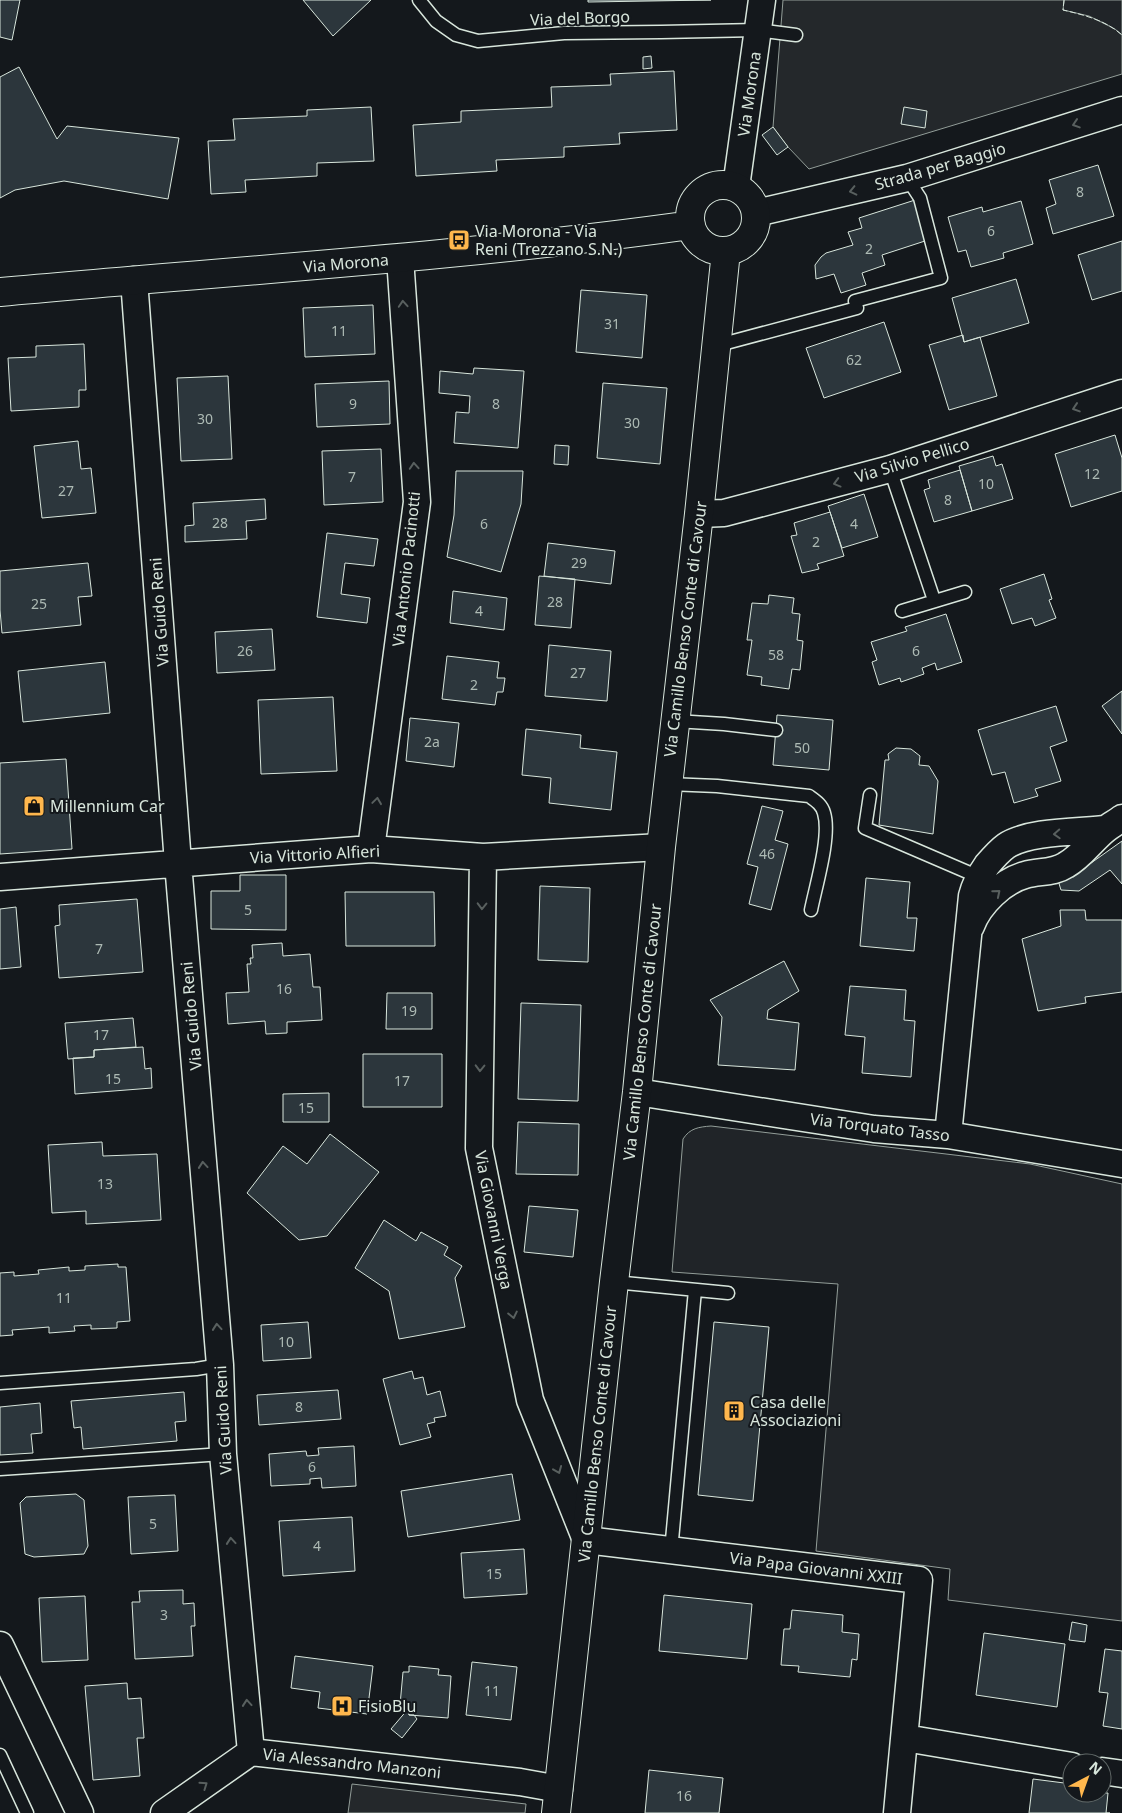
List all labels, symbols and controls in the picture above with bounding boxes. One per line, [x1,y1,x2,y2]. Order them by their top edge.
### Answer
street label: Via del Borgo [530,5,630,31]
street label: Via Morona [732,50,766,138]
one-way arrow [1072,119,1080,129]
street label: Strada per Baggio [872,137,1008,195]
house number: 8 [1076,182,1084,201]
one-way arrow [848,185,857,196]
place label: Via Morona - Via Reni (Trezzano S.N.) [475,220,622,260]
house number: 6 [987,221,995,240]
bus stop icon: Via Morona - Via Reni (Trezzano S.N.) [447,228,471,252]
house number: 2 [865,239,873,258]
street label: Via Morona [302,248,390,278]
one-way arrow [398,300,409,308]
house number: 31 [604,314,620,333]
house number: 11 [331,321,347,340]
house number: 62 [846,350,862,369]
house number: 9 [349,394,357,413]
house number: 8 [492,394,500,413]
one-way arrow [1072,402,1080,412]
house number: 30 [197,409,213,428]
house number: 30 [624,413,640,432]
street label: Via Silvio Pellico [852,432,972,488]
one-way arrow [409,462,420,470]
house number: 12 [1084,464,1100,483]
house number: 7 [348,467,356,486]
house number: 10 [978,474,994,493]
one-way arrow [833,477,842,488]
house number: 27 [58,481,74,500]
street label: Via Antonio Pacinotti [387,490,425,648]
house number: 8 [944,490,952,509]
street label: Via Camillo Benso Conte di Cavour [658,499,712,758]
house number: 28 [212,513,228,532]
house number: 6 [480,514,488,533]
house number: 4 [850,514,858,533]
house number: 2 [812,532,820,551]
house number: 29 [571,553,587,572]
street label: Via Guido Reni [144,557,174,667]
house number: 28 [547,592,563,611]
house number: 25 [31,594,47,613]
house number: 4 [475,601,483,620]
house number: 26 [237,641,253,660]
house number: 6 [912,641,920,660]
house number: 58 [768,645,784,664]
house number: 27 [570,663,586,682]
house number: 2 [470,675,478,694]
house number: 2a [424,732,440,751]
house number: 50 [794,738,810,757]
shop icon: Millennium Car [22,794,46,818]
place label: Millennium Car [50,795,165,817]
one-way arrow [371,796,382,804]
one-way arrow [1053,828,1061,839]
street label: Via Vittorio Alfieri [249,840,381,868]
house number: 46 [759,844,775,863]
one-way arrow [991,890,1000,898]
house number: 5 [244,900,252,919]
one-way arrow [477,902,487,910]
street label: Via Camillo Benso Conte di Cavour [618,902,666,1162]
house number: 7 [95,939,103,958]
street label: Via Guido Reni [175,961,207,1071]
house number: 16 [276,979,292,998]
house number: 19 [401,1001,417,1020]
house number: 17 [93,1025,109,1044]
one-way arrow [475,1064,485,1072]
house number: 15 [105,1069,121,1088]
house number: 17 [394,1071,410,1090]
house number: 15 [298,1098,314,1117]
street label: Via Torquato Tasso [809,1108,951,1146]
street label: Via Giovanni Verga [470,1149,518,1291]
one-way arrow [198,1161,209,1169]
house number: 13 [97,1174,113,1193]
house number: 11 [56,1288,72,1307]
street label: Via Camillo Benso Conte di Cavour [573,1304,621,1564]
one-way arrow [507,1310,517,1319]
one-way arrow [212,1323,223,1331]
house number: 10 [278,1332,294,1351]
street label: Via Guido Reni [209,1365,237,1475]
place label: Casa delle Associazioni [750,1391,841,1431]
house number: 8 [295,1397,303,1416]
building icon: Casa delle Associazioni [722,1399,746,1423]
house number: 6 [308,1457,316,1476]
one-way arrow [552,1465,562,1474]
house number: 5 [149,1514,157,1533]
house number: 4 [313,1536,321,1555]
one-way arrow [226,1537,237,1545]
street label: Via Papa Giovanni XXIII [728,1546,904,1590]
house number: 15 [486,1564,502,1583]
house number: 3 [160,1605,168,1624]
house number: 11 [484,1681,500,1700]
hospital icon: FisioBlu [330,1694,354,1718]
place label: FisioBlu [358,1695,416,1717]
one-way arrow [241,1699,252,1707]
street label: Via Alessandro Manzoni [262,1743,442,1783]
north arrow [1062,1753,1112,1803]
text: N [1085,1757,1106,1779]
one-way arrow [198,1782,208,1791]
house number: 16 [676,1786,692,1805]

